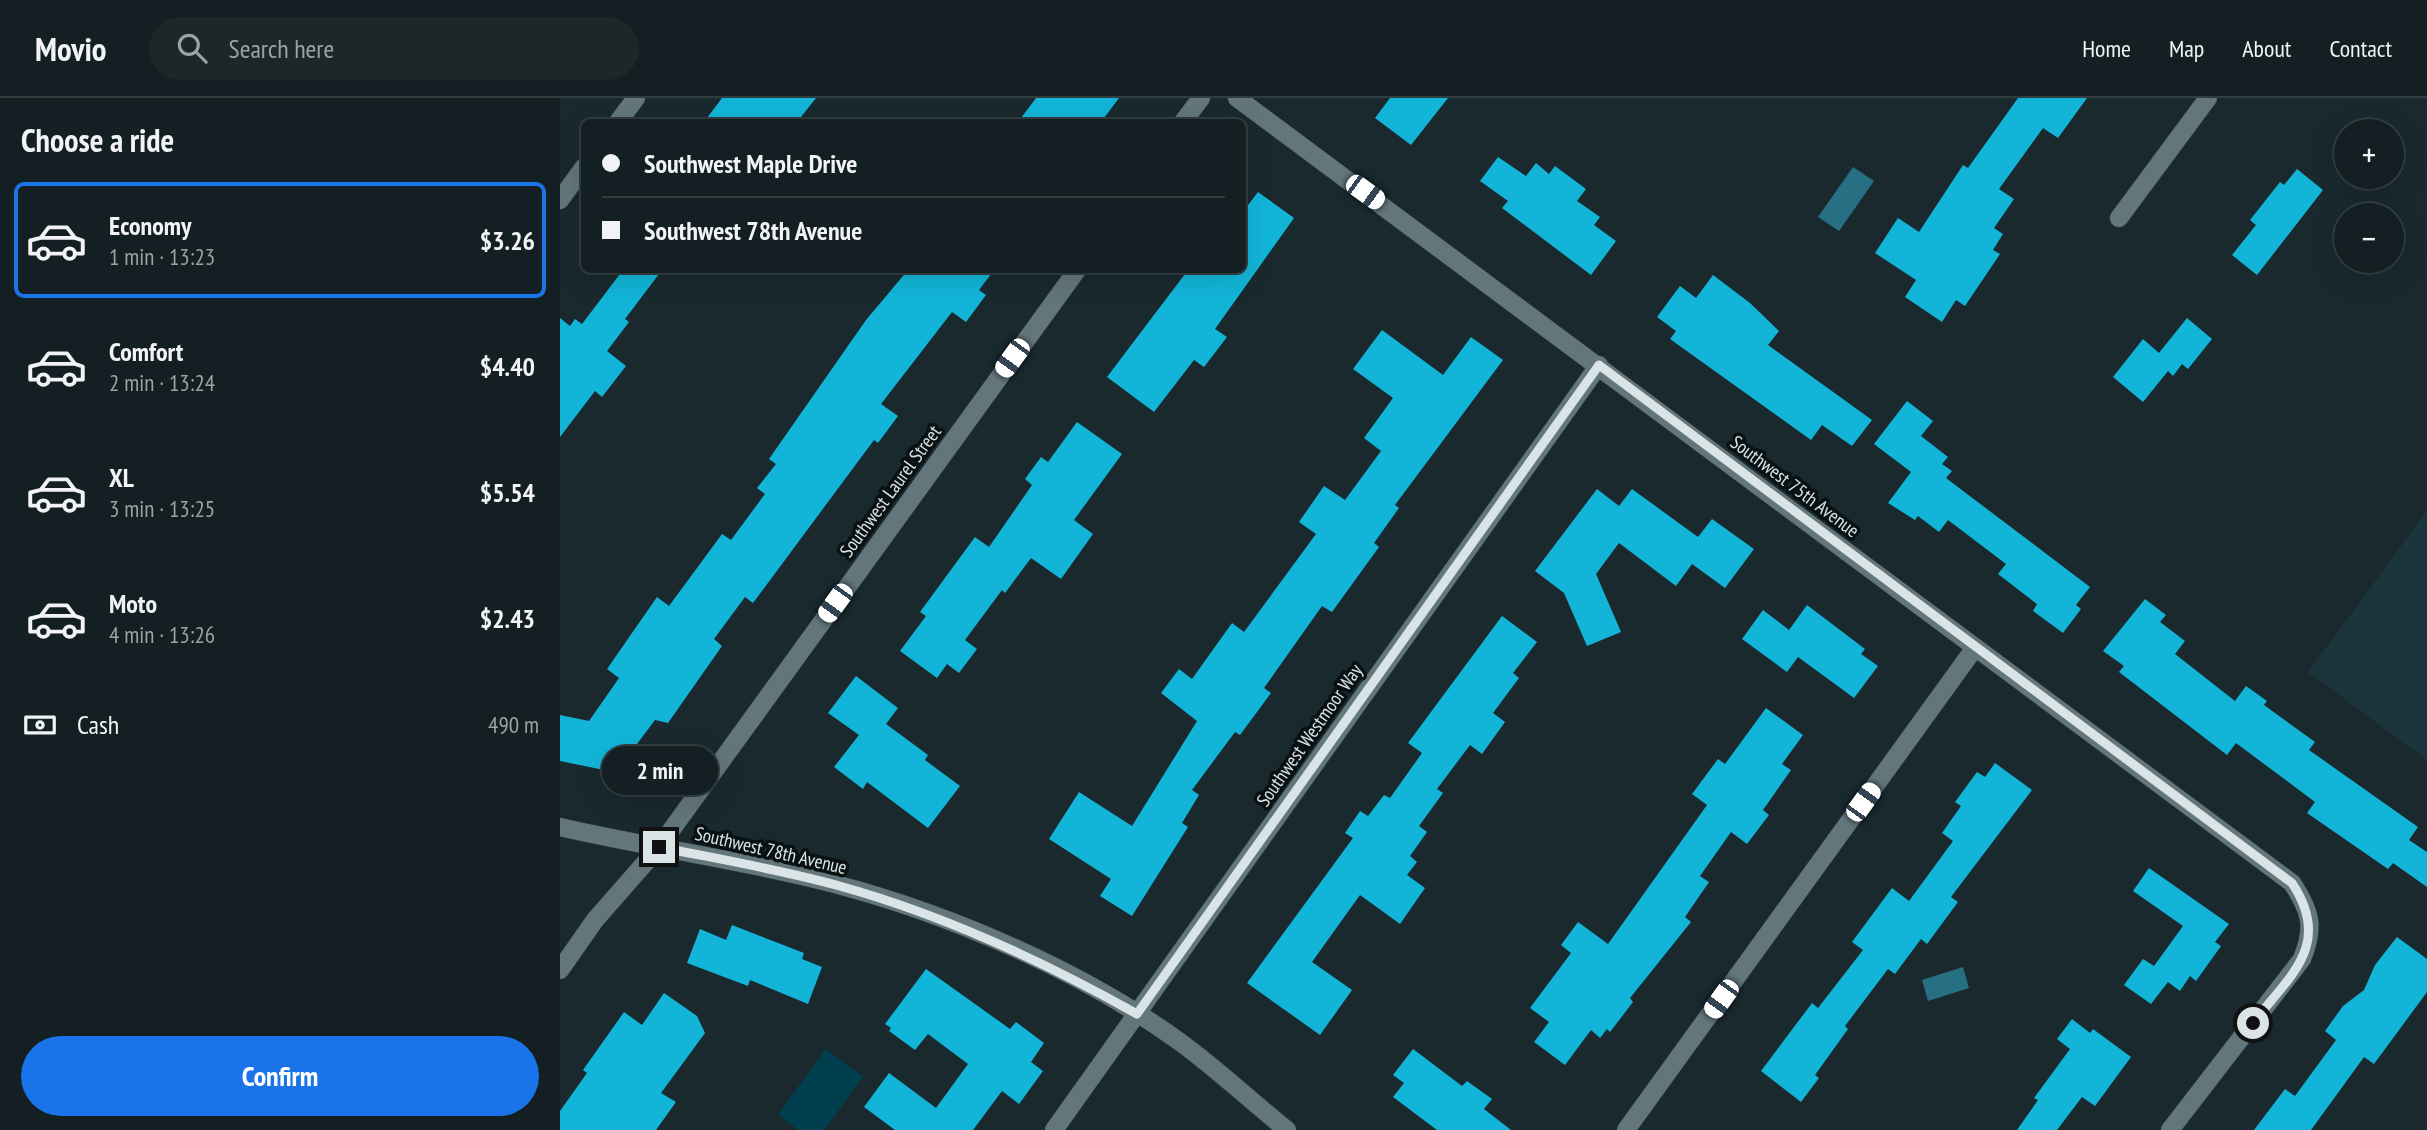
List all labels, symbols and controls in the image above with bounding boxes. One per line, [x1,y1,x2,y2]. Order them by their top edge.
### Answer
search box [149,17,639,80]
text: Movio [35,27,107,70]
icon: search [173,29,211,67]
text: Search here [229,32,334,65]
text: Home [2082,33,2131,64]
text: Map [2169,33,2204,64]
text: About [2242,33,2291,64]
text: Contact [2329,33,2392,64]
text: Choose a ride [21,119,174,161]
map controls [2334,119,2404,273]
button: + [2334,119,2404,189]
text: Southwest Maple Drive [644,147,857,180]
car [1342,171,1389,213]
button: − [2334,203,2404,273]
icon: car [25,209,88,272]
text: Economy [109,209,191,242]
text: Southwest 78th Avenue [644,214,862,247]
text: $3.26 [480,224,535,257]
text: 1 min · 13:23 [109,242,215,271]
icon: car [25,335,88,398]
text: Comfort [109,335,183,368]
car [992,335,1033,381]
text: $4.40 [480,350,535,383]
text: 2 min · 13:24 [109,368,215,397]
street label: Southwest Laurel Street [834,420,946,562]
street label: Southwest 75th Avenue [1726,430,1864,542]
icon: car [25,461,88,524]
text: XL [109,461,134,494]
text: $5.54 [480,476,535,509]
text: 3 min · 13:25 [109,494,215,523]
car [815,580,856,626]
icon: car [25,587,88,650]
text: Moto [109,587,157,620]
text: $2.43 [480,602,535,635]
text: 4 min · 13:26 [109,620,215,649]
street label: Southwest Westmoor Way [1251,658,1368,811]
icon: cash [21,706,59,744]
text: Cash [77,708,119,741]
text: 490 m [488,710,539,739]
callout: 2 min [601,746,717,794]
text: 2 min [637,756,683,785]
car [1843,779,1884,825]
street label: Southwest 78th Avenue [693,821,849,879]
route end [643,831,675,863]
car [1701,976,1742,1022]
route start [2237,1007,2269,1039]
button: Confirm [21,1036,539,1116]

